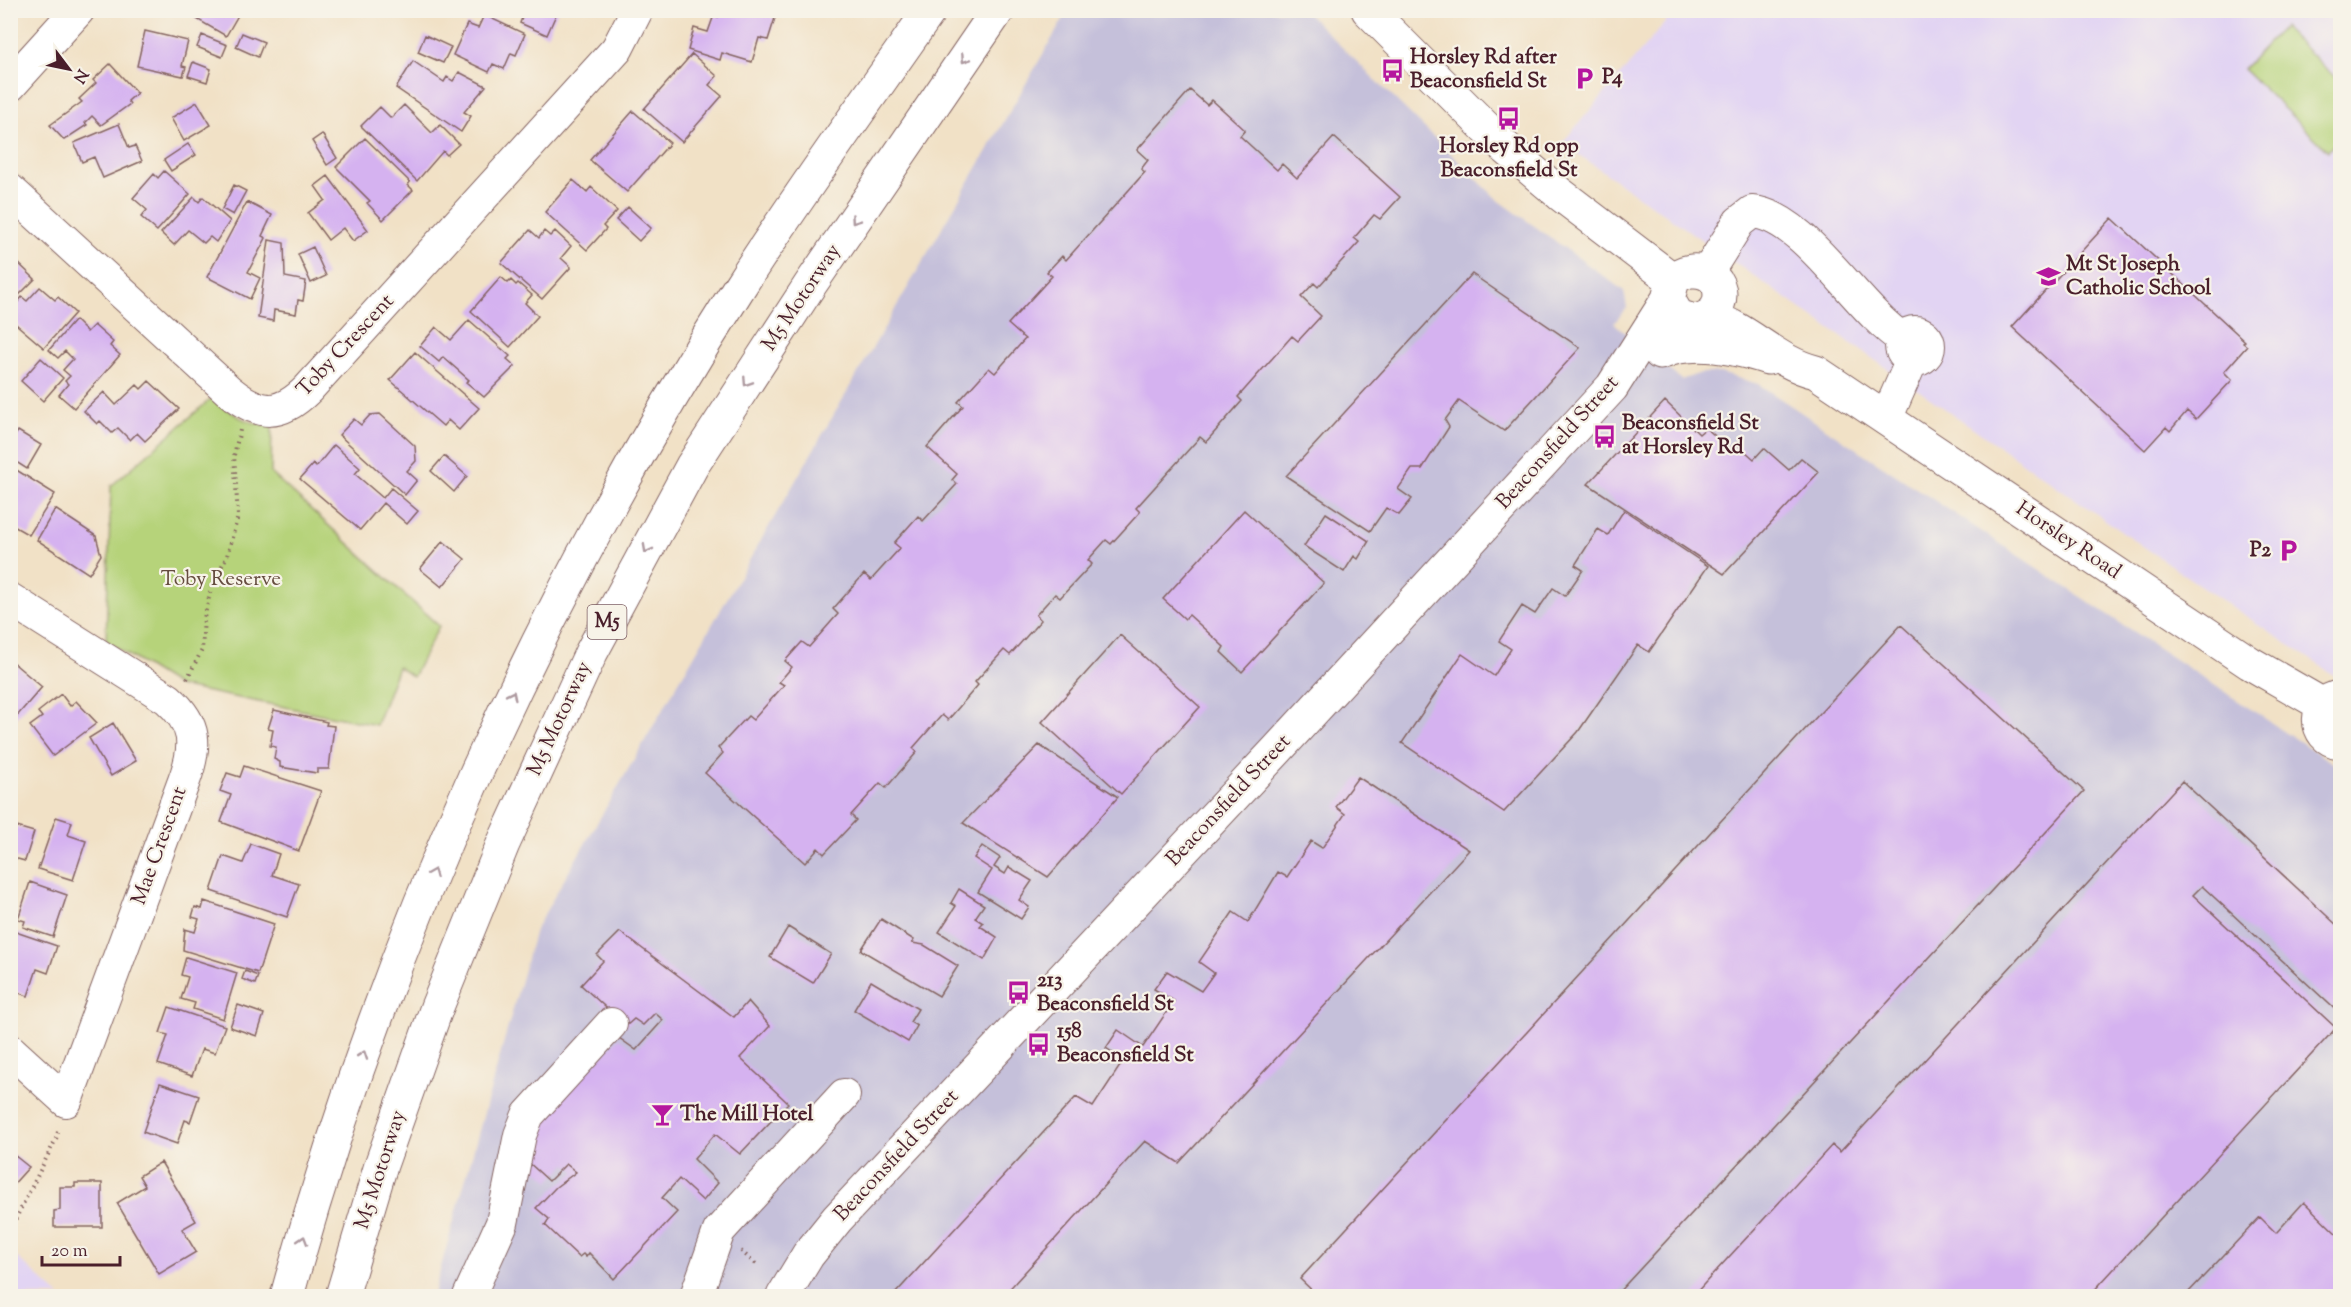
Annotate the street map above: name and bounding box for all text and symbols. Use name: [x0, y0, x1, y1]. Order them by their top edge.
north arrow: [39, 39, 99, 99]
place label: Horsley Rd after Beaconsfield St: [1410, 43, 1557, 97]
one-way arrow: [961, 52, 972, 63]
bus stop icon: Horsley Rd after Beaconsfield St: [1379, 57, 1405, 83]
place label: P4: [1602, 63, 1623, 93]
text: N: [66, 64, 93, 87]
parking icon: P4: [1571, 65, 1597, 91]
bus stop icon: Horsley Rd opp Beaconsfield St: [1496, 106, 1522, 132]
place label: Horsley Rd opp Beaconsfield St: [1439, 132, 1579, 186]
one-way arrow: [851, 213, 862, 224]
street label: M5 Motorway: [755, 238, 849, 358]
place label: Mt St Joseph Catholic School: [2066, 250, 2211, 304]
school or university icon: Mt St Joseph Catholic School: [2035, 264, 2061, 290]
street label: Toby Crescent: [290, 288, 402, 404]
street label: Beaconsfield Street: [1490, 369, 1626, 517]
one-way arrow: [742, 376, 754, 386]
place label: Beaconsfield St at Horsley Rd: [1622, 409, 1760, 463]
bus stop icon: Beaconsfield St at Horsley Rd: [1591, 423, 1617, 449]
street label: Horsley Road: [2009, 495, 2127, 587]
place label: P2: [2250, 536, 2271, 566]
parking icon: P2: [2276, 538, 2302, 564]
one-way arrow: [643, 543, 654, 553]
park label: Toby Reserve: [161, 565, 281, 595]
road number: M5: [588, 605, 626, 639]
street label: M5 Motorway: [520, 656, 600, 781]
one-way arrow: [505, 690, 517, 701]
street label: Beaconsfield Street: [1160, 728, 1298, 874]
street label: Mae Crescent: [125, 783, 195, 909]
one-way arrow: [426, 868, 438, 879]
place label: 213 Beaconsfield St: [1037, 966, 1175, 1020]
bus stop icon: 213 Beaconsfield St: [1006, 980, 1032, 1006]
place label: 158 Beaconsfield St: [1057, 1017, 1195, 1071]
bus stop icon: 158 Beaconsfield St: [1026, 1031, 1052, 1057]
one-way arrow: [356, 1050, 368, 1061]
street label: Beaconsfield Street: [828, 1083, 966, 1229]
place label: The Mill Hotel: [680, 1100, 813, 1130]
bar icon: The Mill Hotel: [649, 1102, 675, 1128]
street label: M5 Motorway: [348, 1106, 415, 1233]
scale bar: [42, 1229, 120, 1267]
one-way arrow: [296, 1236, 308, 1246]
text: 20 m: [51, 1239, 88, 1265]

